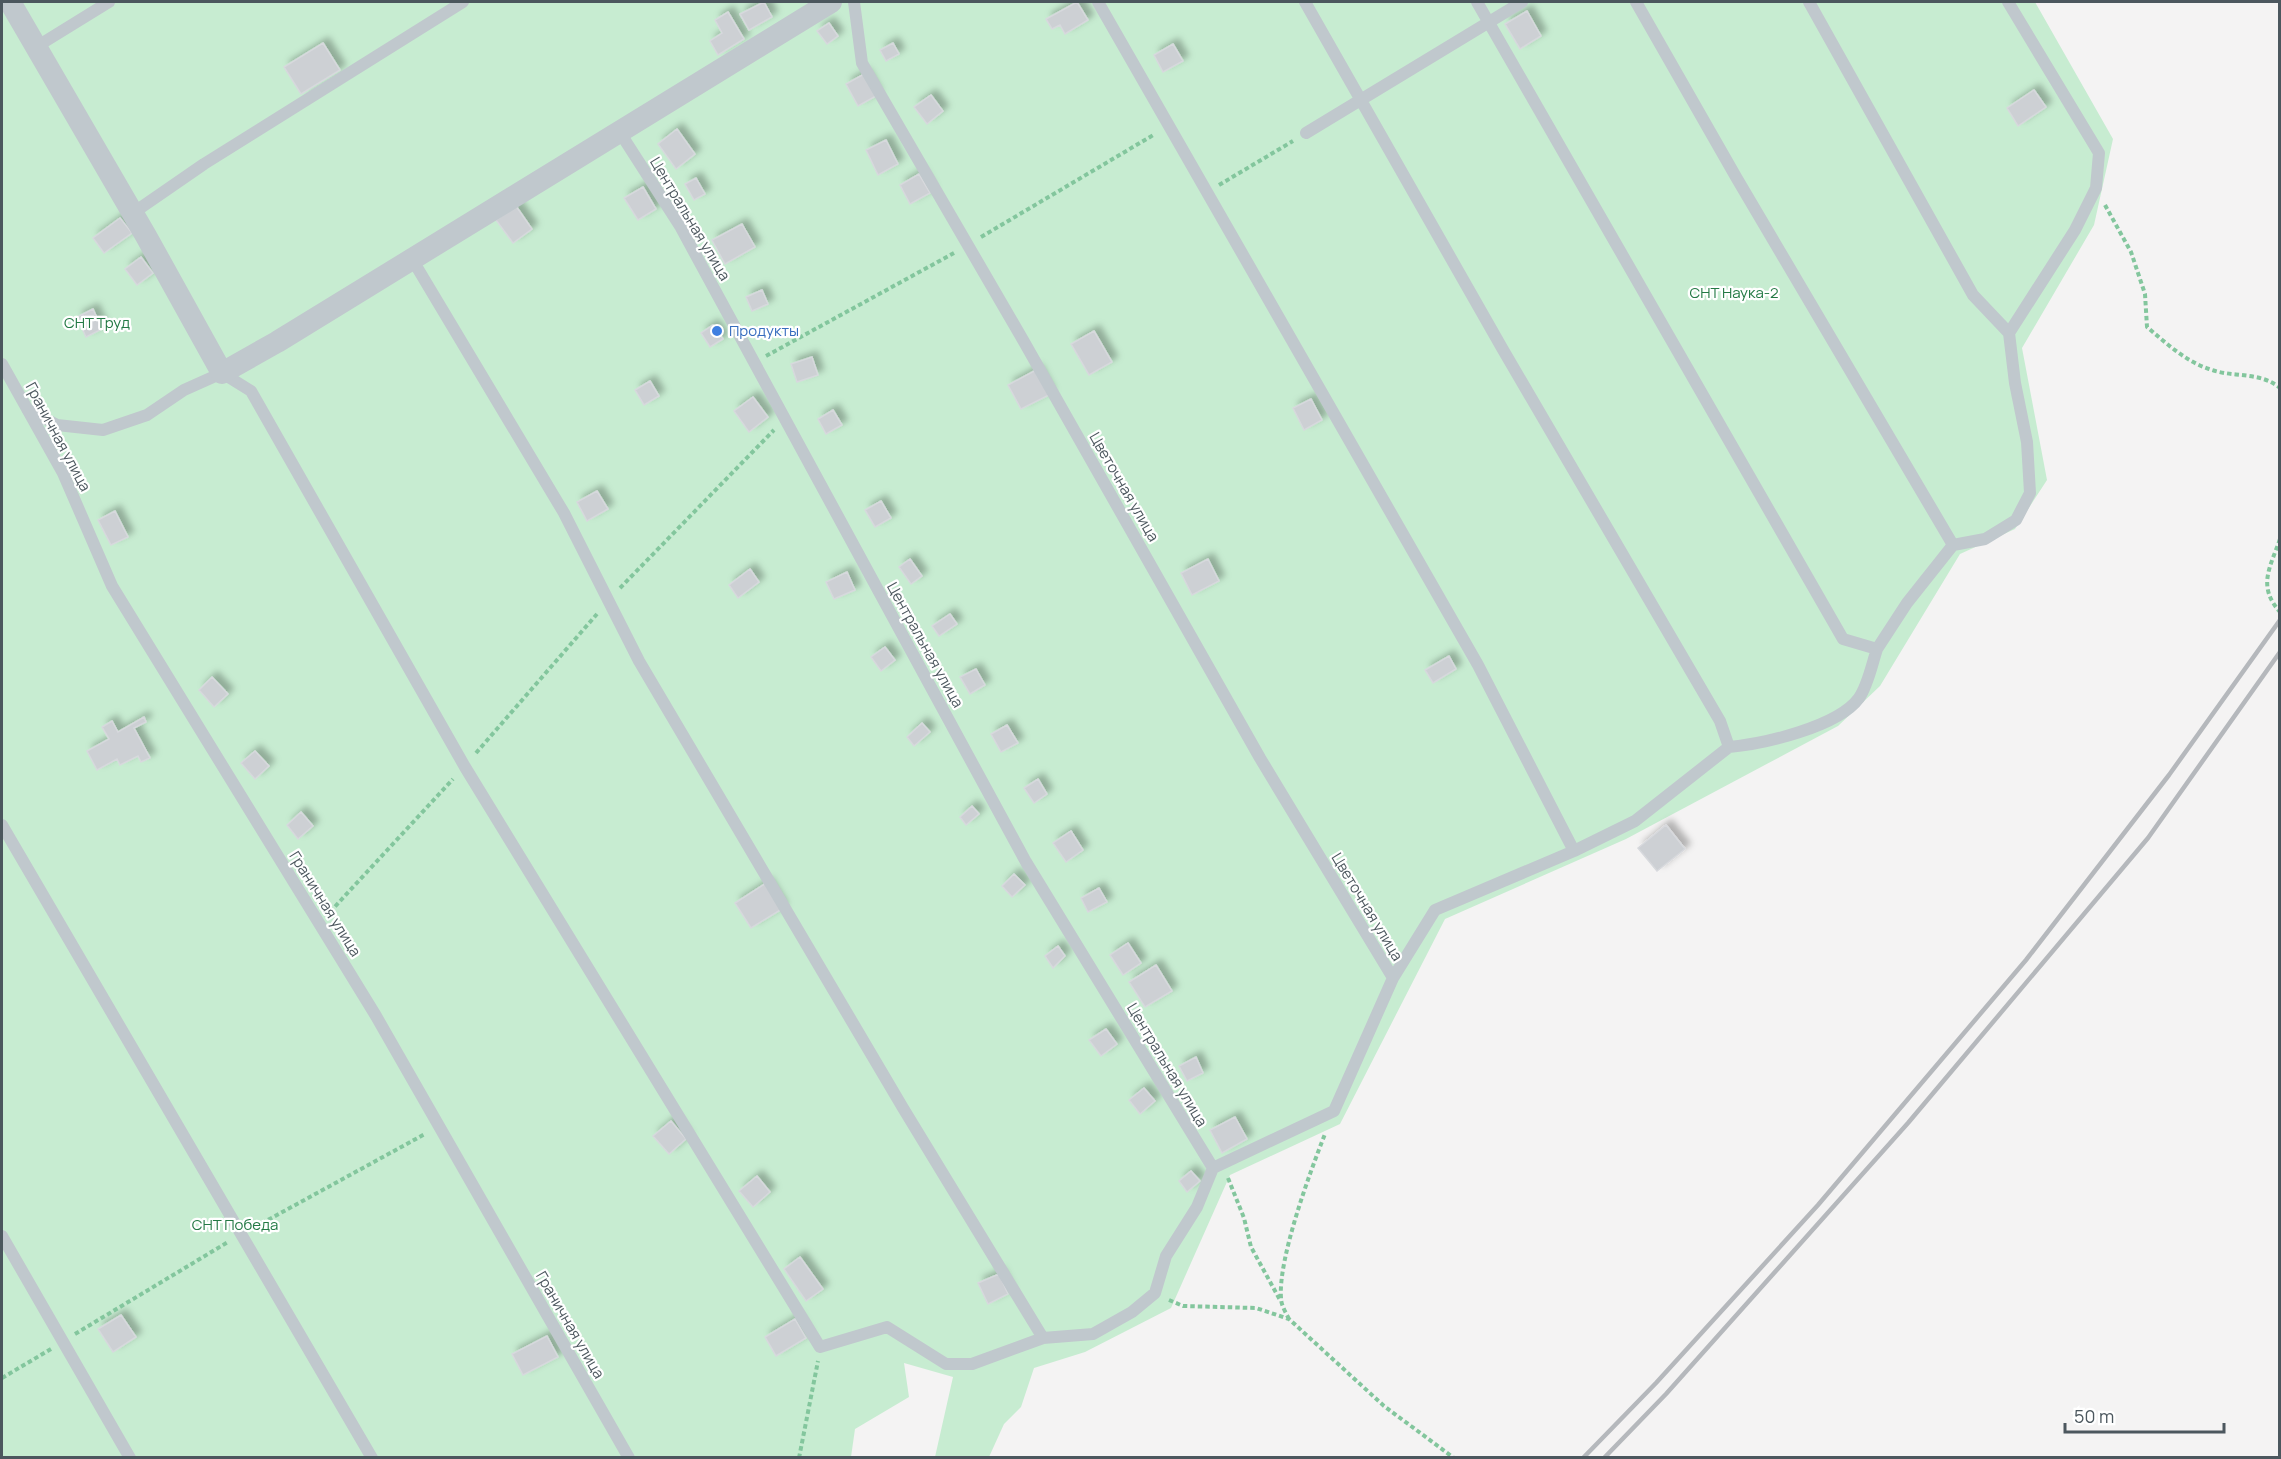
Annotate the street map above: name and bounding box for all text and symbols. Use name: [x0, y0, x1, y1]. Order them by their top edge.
street label: Центральная улица: [645, 153, 736, 284]
park label: СНТ Наука-2: [1689, 282, 1779, 303]
park label: СНТ Труд: [64, 312, 130, 333]
place label: Продукты: [729, 320, 799, 341]
marker: Продукты: [710, 324, 724, 338]
street label: Граничная улица: [21, 378, 96, 495]
street label: Цветочная улица: [1085, 428, 1164, 545]
street label: Центральная улица: [882, 578, 969, 711]
street label: Граничная улица: [285, 847, 366, 961]
street label: Цветочная улица: [1327, 849, 1408, 965]
street label: Центральная улица: [1122, 999, 1213, 1130]
park label: СНТ Победа: [192, 1214, 278, 1235]
street label: Граничная улица: [531, 1267, 610, 1382]
scale bar: [2065, 1396, 2224, 1434]
text: 50 m: [2074, 1404, 2114, 1428]

